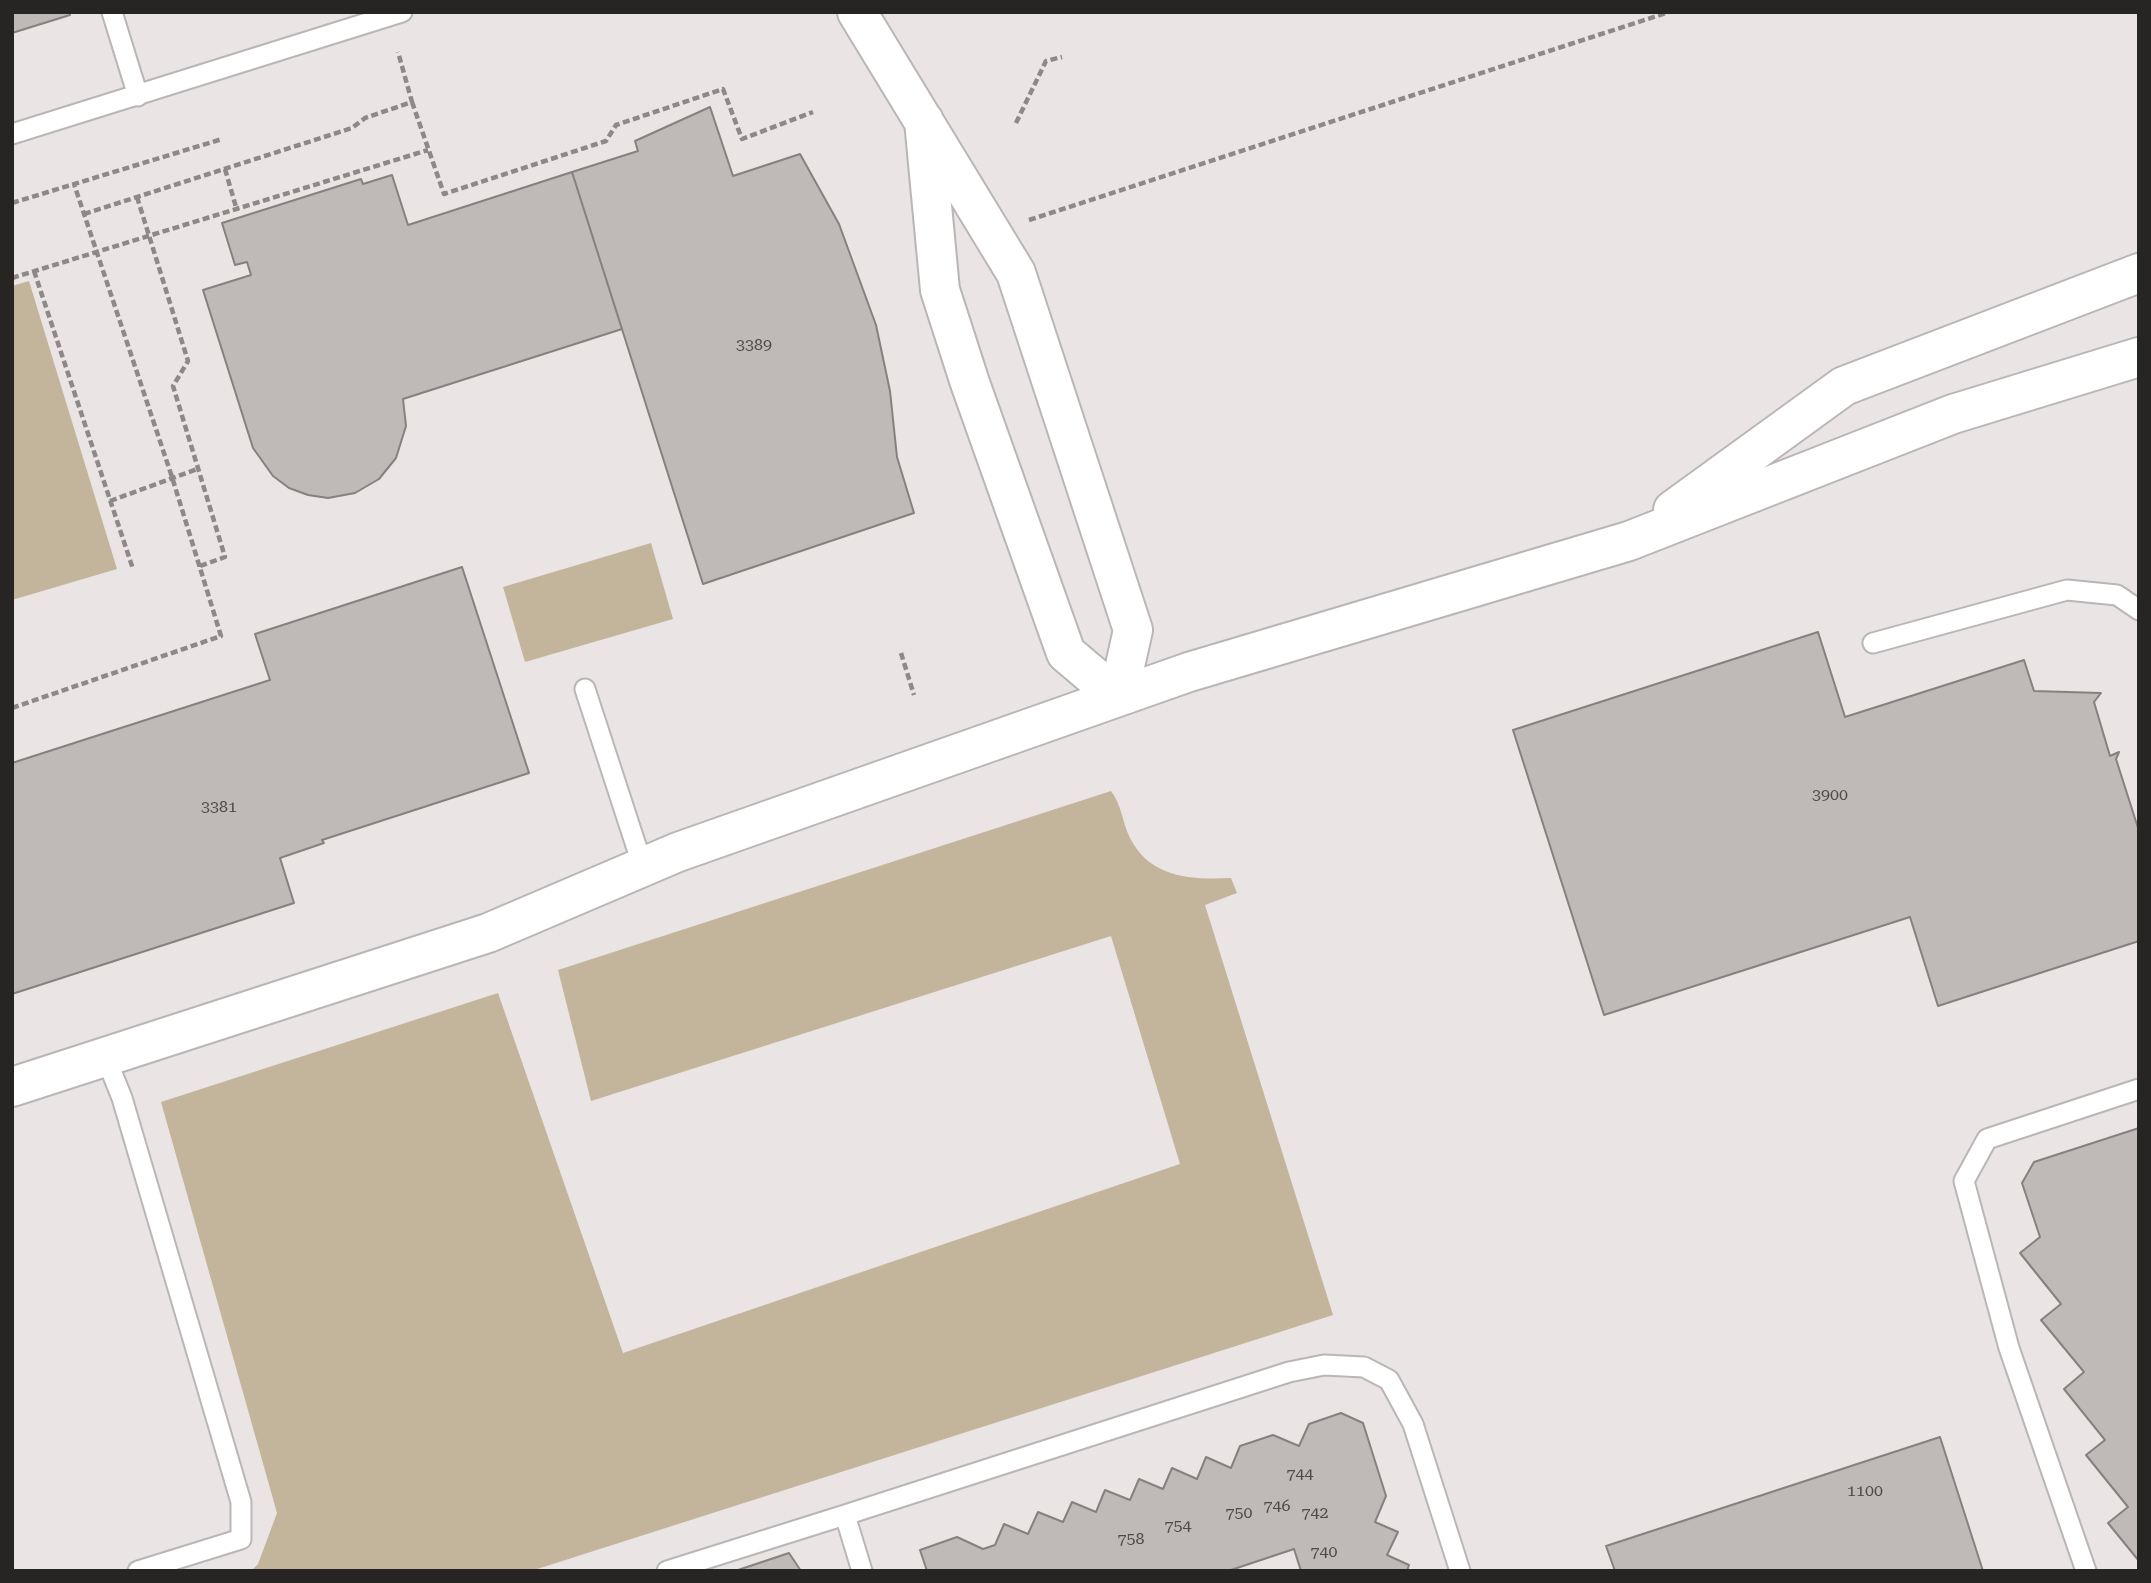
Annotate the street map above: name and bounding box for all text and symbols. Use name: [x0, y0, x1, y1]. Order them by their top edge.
house number: 3389: [736, 335, 772, 355]
house number: 3900: [1812, 785, 1848, 805]
house number: 3381: [201, 797, 237, 817]
house number: 744: [1287, 1464, 1313, 1484]
house number: 1100: [1847, 1481, 1883, 1501]
house number: 746: [1264, 1496, 1290, 1516]
house number: 750: [1226, 1503, 1252, 1523]
house number: 742: [1302, 1503, 1328, 1523]
house number: 754: [1165, 1516, 1191, 1536]
house number: 758: [1118, 1529, 1144, 1549]
house number: 740: [1311, 1542, 1337, 1562]

